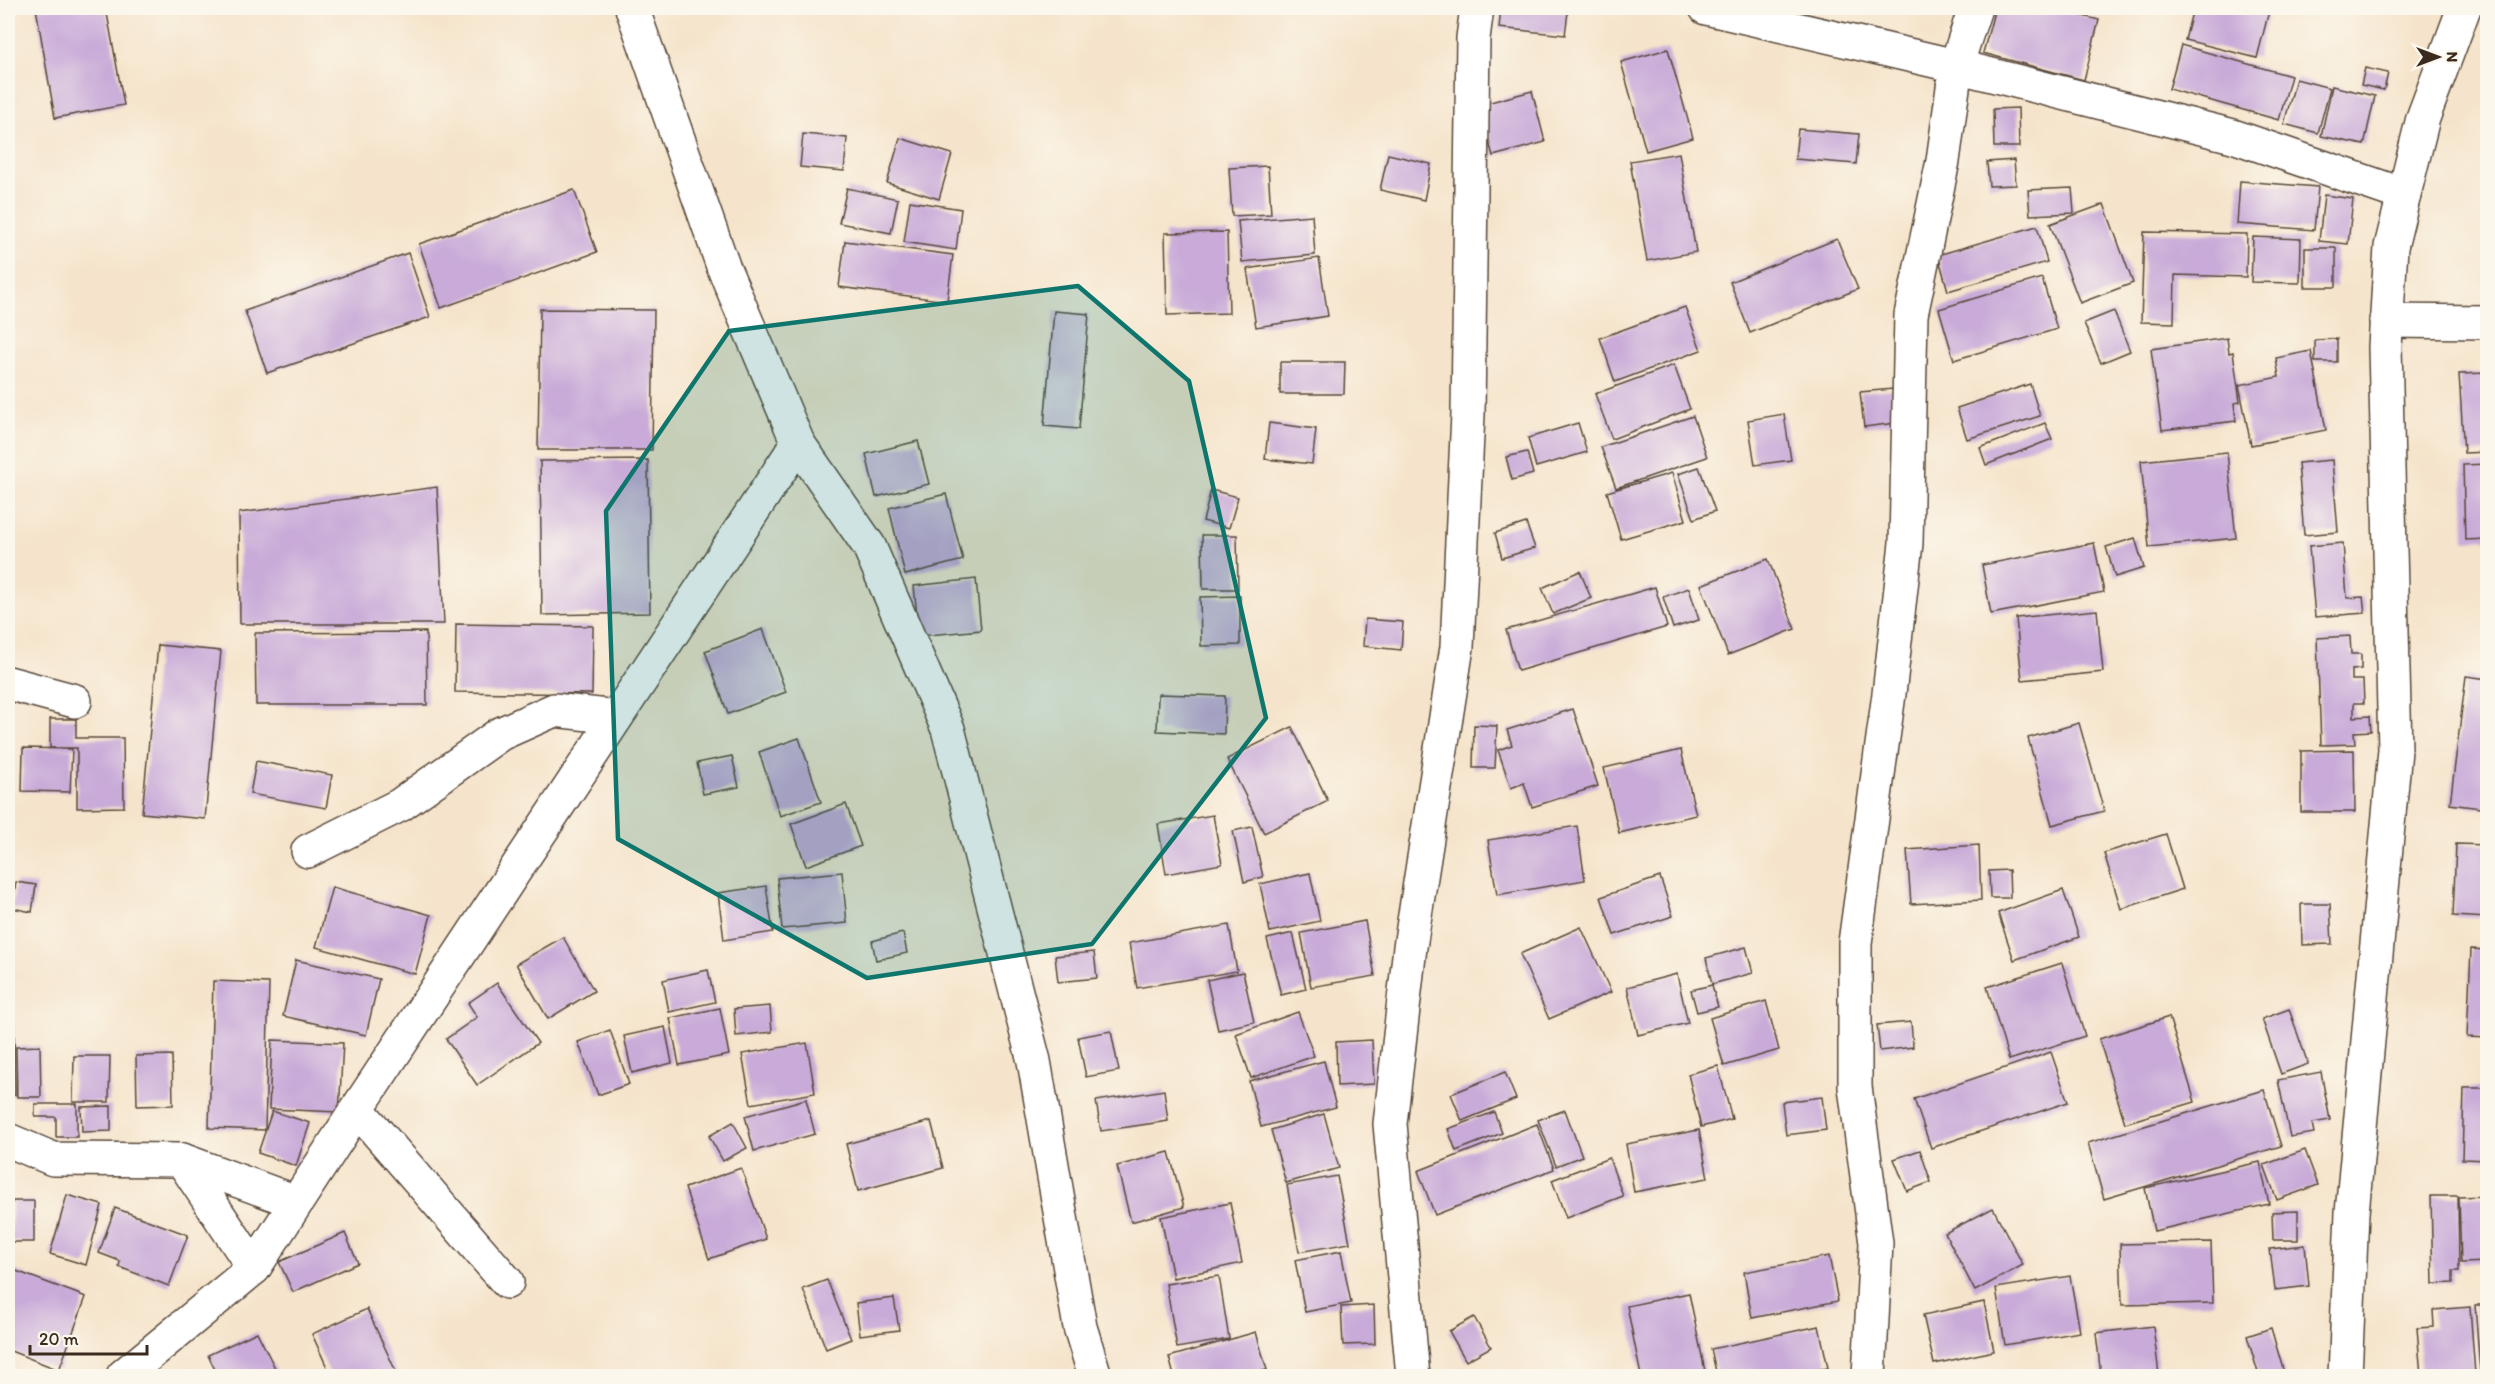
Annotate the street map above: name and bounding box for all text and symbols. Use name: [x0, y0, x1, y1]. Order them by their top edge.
north arrow: [2408, 27, 2468, 87]
text: N: [2443, 52, 2462, 62]
scale bar: [30, 1318, 147, 1356]
text: 20 m: [39, 1328, 79, 1350]

